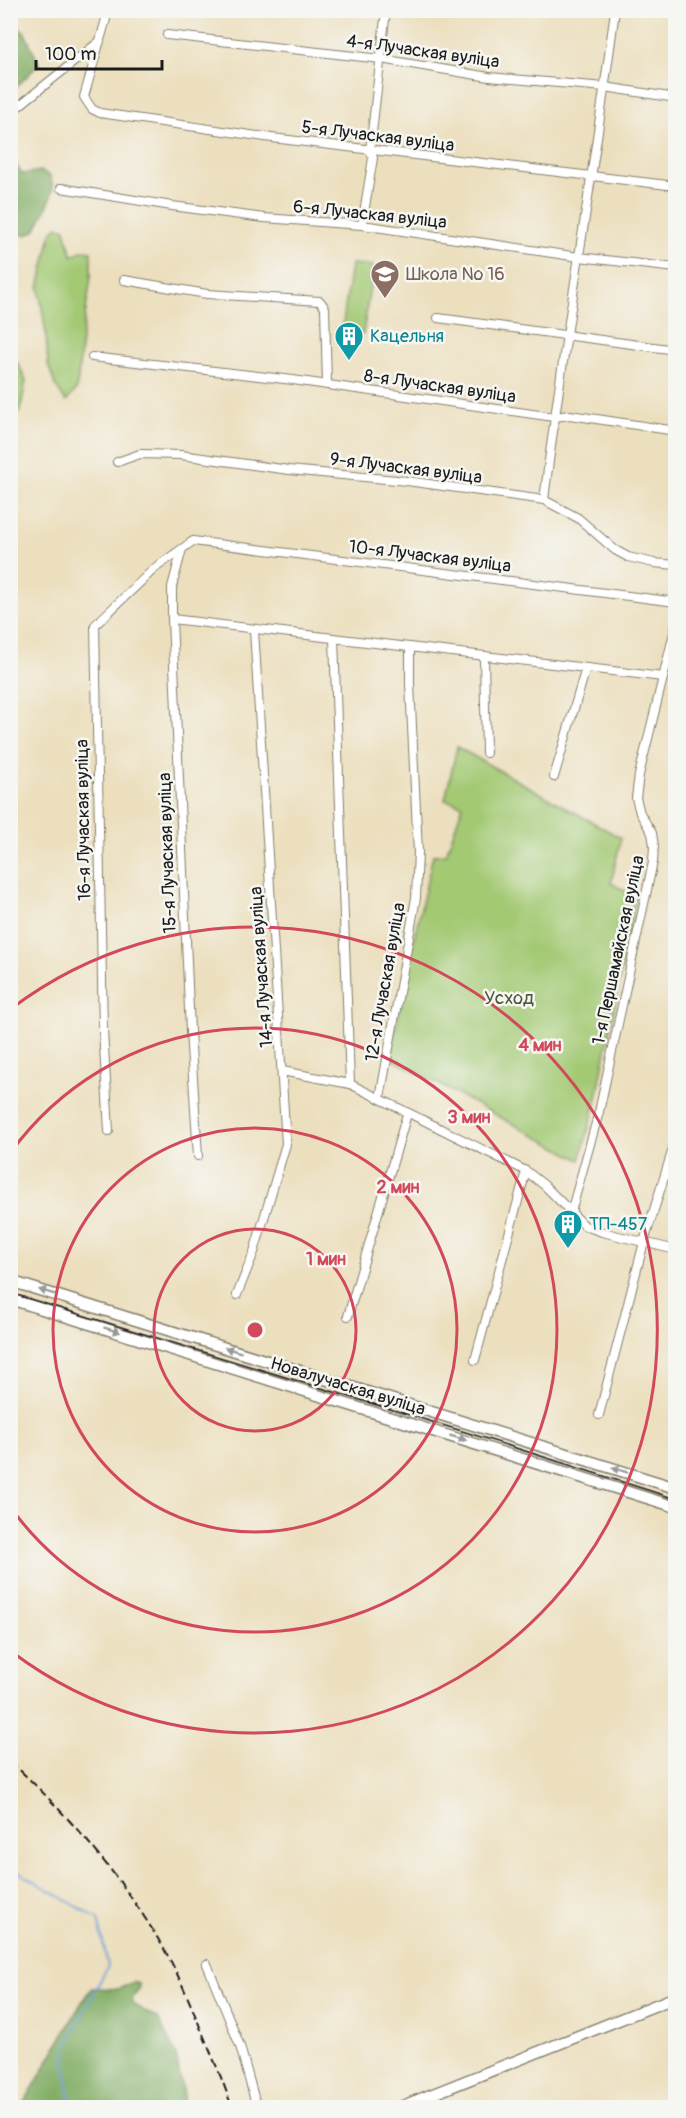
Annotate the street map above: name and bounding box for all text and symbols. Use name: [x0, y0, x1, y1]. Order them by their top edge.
street label: 4-я Лучаская вуліца: [345, 29, 501, 74]
scale bar: [36, 33, 162, 71]
text: 100 m: [45, 43, 97, 66]
street label: 5-я Лучаская вуліца: [300, 116, 456, 157]
street label: 6-я Лучаская вуліца: [292, 195, 448, 234]
school or university icon: Школа № 16: [369, 258, 401, 300]
place label: Школа № 16: [406, 263, 505, 286]
building icon: Кацельня: [333, 320, 365, 362]
place label: Кацельня: [370, 325, 444, 348]
street label: 8-я Лучаская вуліца: [363, 364, 517, 409]
street label: 9-я Лучаская вуліца: [328, 448, 483, 489]
street label: 10-я Лучаская вуліца: [347, 535, 512, 578]
street label: 16-я Лучаская вуліца: [71, 739, 96, 901]
street label: 15-я Лучаская вуліца: [153, 772, 182, 934]
street label: 1-я Першамайская вуліца: [587, 853, 650, 1047]
street label: 14-я Лучаская вуліца: [244, 886, 279, 1048]
street label: 12-я Лучаская вуліца: [360, 901, 411, 1063]
park label: Усход: [484, 987, 534, 1010]
text: 4 мин: [518, 1034, 562, 1057]
text: 3 мин: [448, 1106, 490, 1129]
text: 2 мин: [377, 1176, 419, 1199]
building icon: ТП-457: [552, 1208, 584, 1250]
place label: ТП-457: [589, 1213, 648, 1236]
text: 1 мин: [306, 1248, 346, 1271]
one-way arrow: [38, 1287, 56, 1296]
centre of rings: [245, 1320, 265, 1340]
one-way arrow: [103, 1326, 121, 1336]
one-way arrow: [224, 1344, 242, 1354]
street label: Новалучаская вуліца: [268, 1352, 428, 1421]
one-way arrow: [449, 1434, 467, 1443]
one-way arrow: [611, 1465, 629, 1474]

